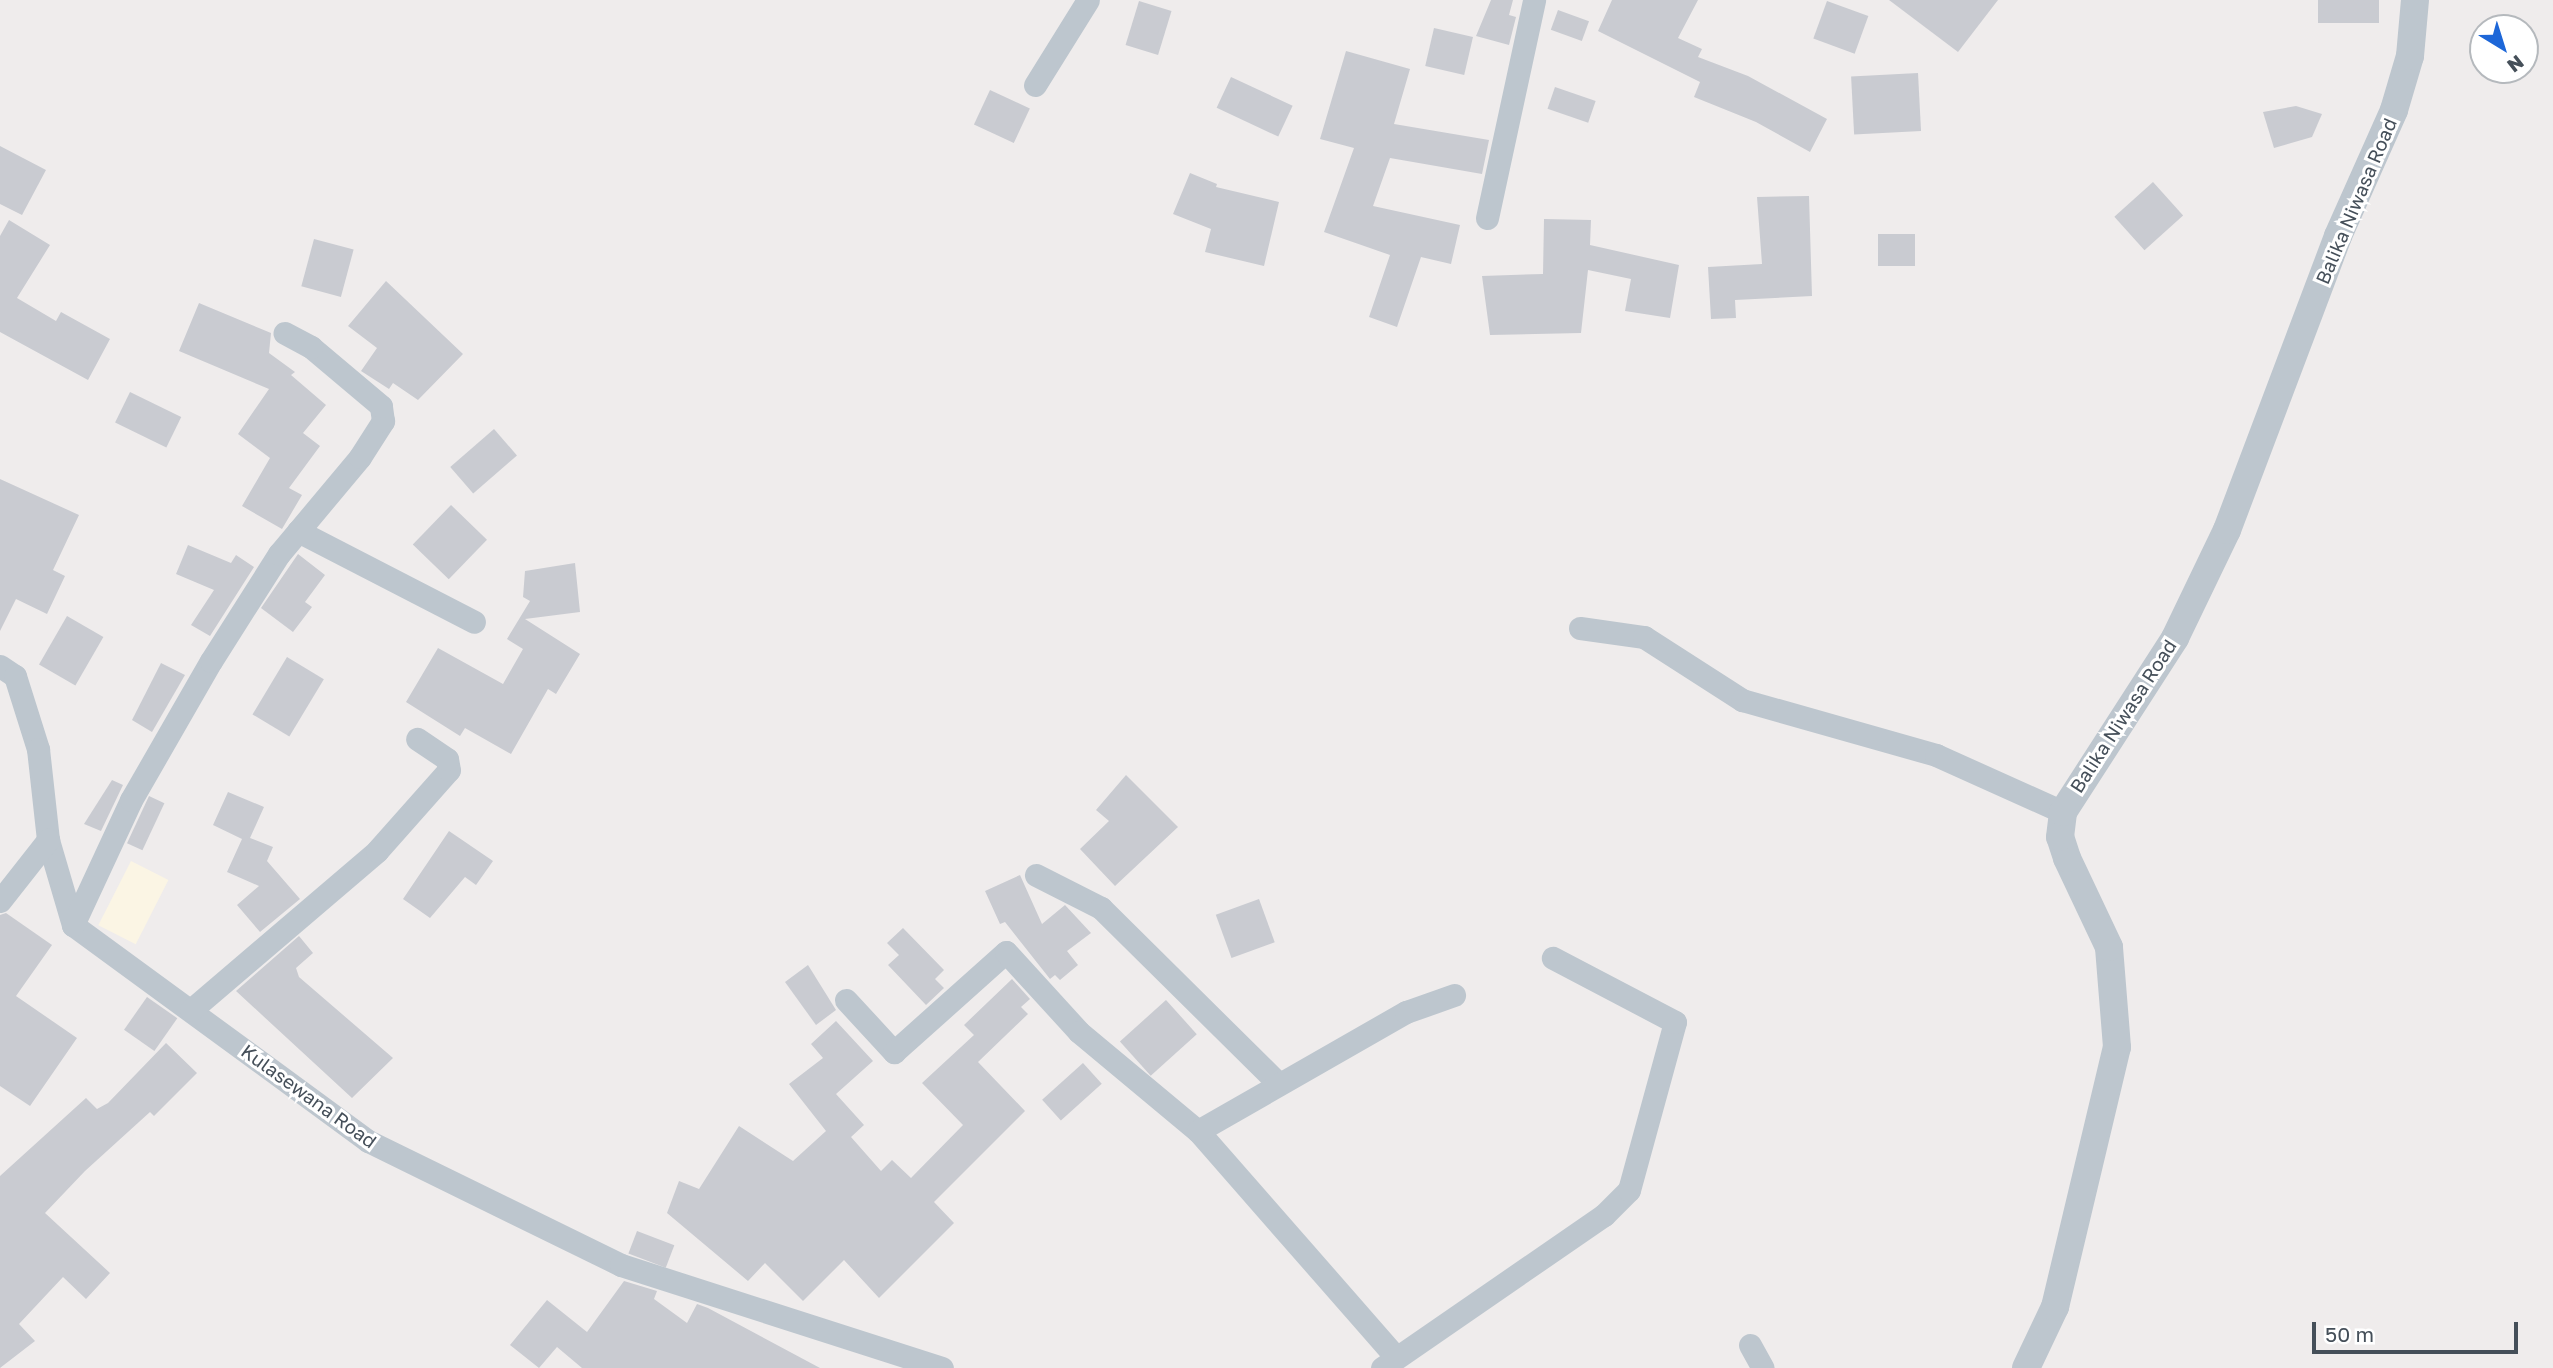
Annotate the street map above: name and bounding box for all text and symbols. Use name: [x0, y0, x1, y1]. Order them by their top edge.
north arrow: [2469, 14, 2539, 84]
text: N: [2503, 51, 2529, 78]
street label: Balika Niwasa Road: [2311, 115, 2401, 287]
street label: Balika Niwasa Road: [2065, 635, 2181, 797]
street label: Kulasewana Road: [237, 1039, 381, 1153]
scale bar: [2315, 1308, 2522, 1352]
text: 50 m: [2325, 1321, 2374, 1347]

